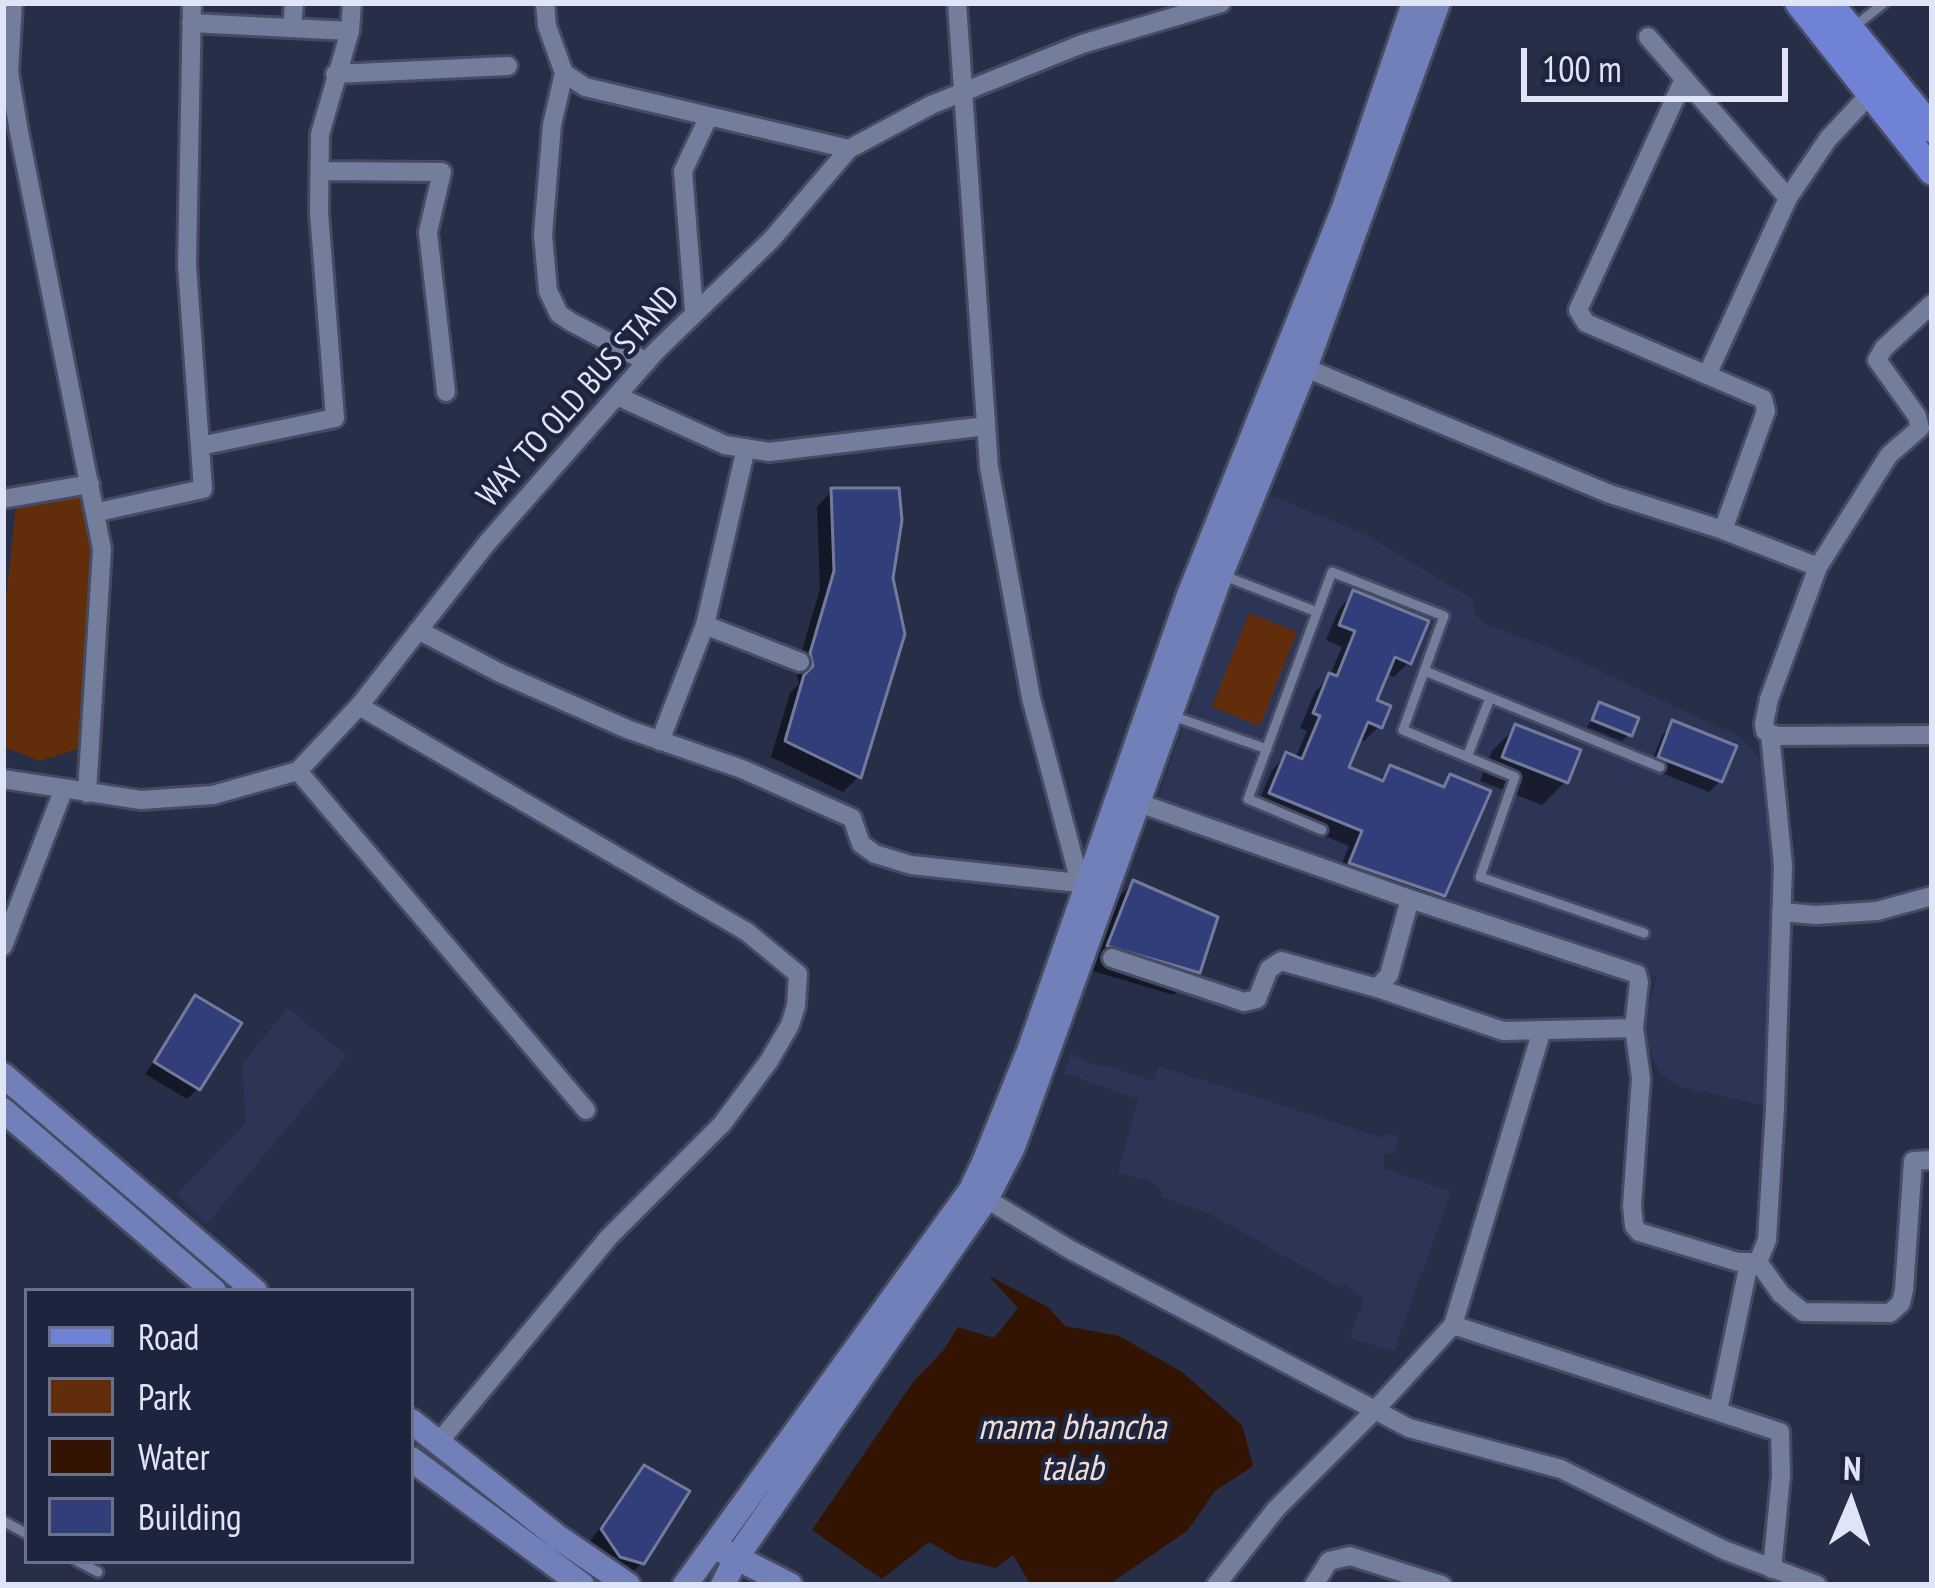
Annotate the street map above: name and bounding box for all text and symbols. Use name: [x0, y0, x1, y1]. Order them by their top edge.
scale bar: [1527, 24, 1794, 98]
text: 100 m: [1542, 45, 1622, 92]
street label: WAY TO OLD BUS STAND: [469, 278, 689, 516]
legend: [24, 1288, 414, 1564]
text: Road: [138, 1313, 199, 1360]
text: Park: [138, 1373, 192, 1420]
water label: mama bhancha talab: [978, 1407, 1166, 1492]
text: Water: [138, 1433, 210, 1480]
north arrow: [1791, 1444, 1911, 1564]
text: N: [1843, 1446, 1862, 1489]
text: Building: [138, 1493, 242, 1540]

